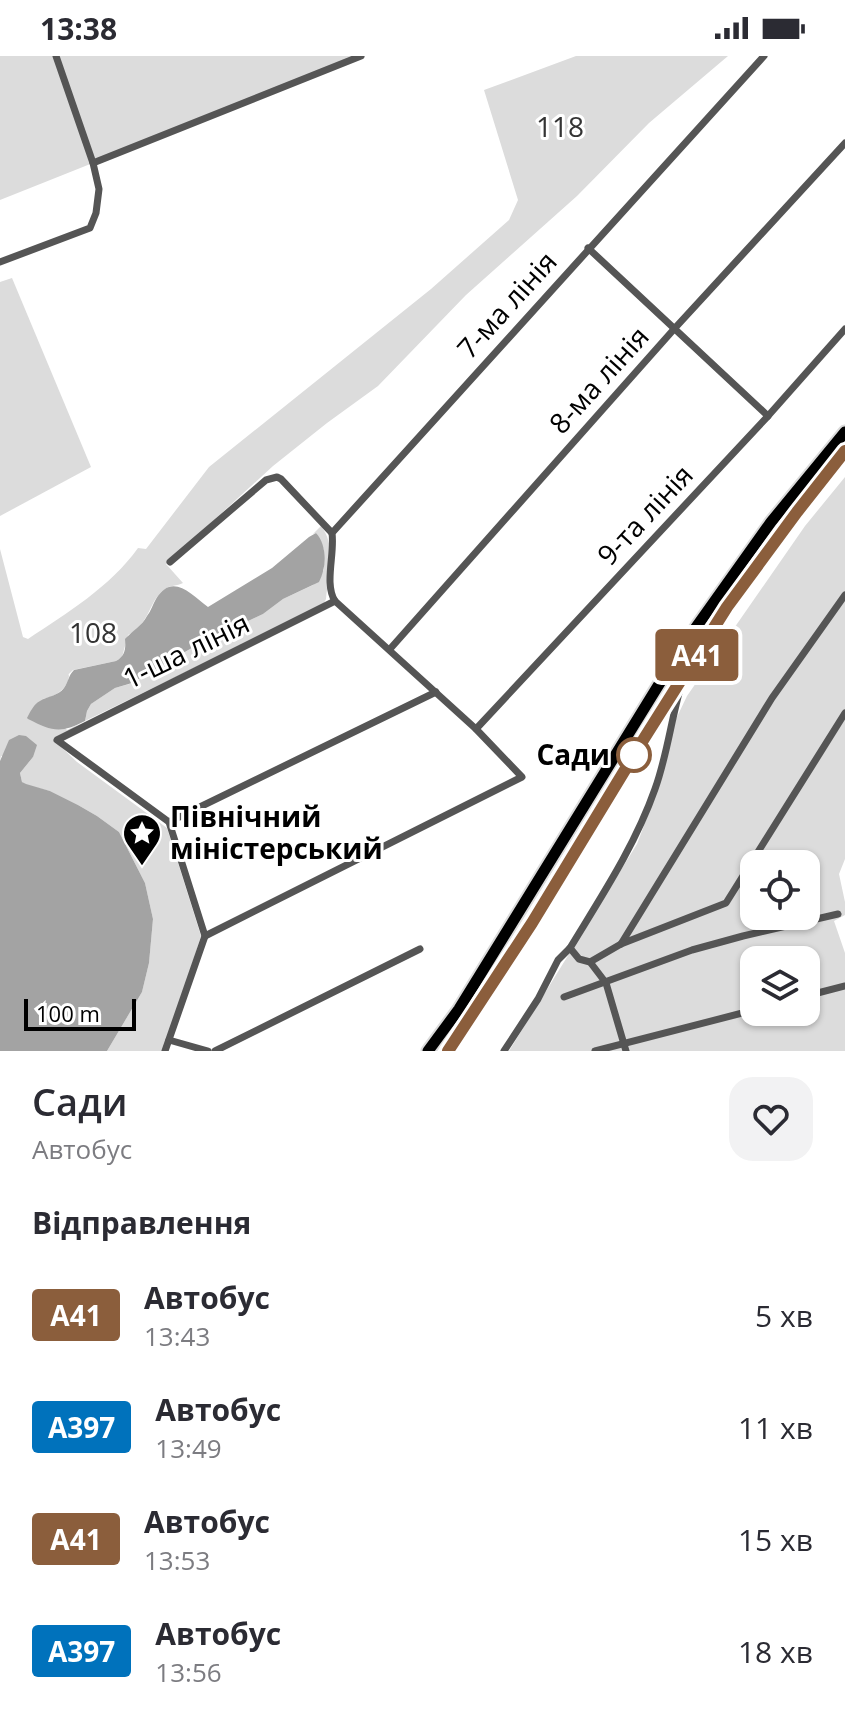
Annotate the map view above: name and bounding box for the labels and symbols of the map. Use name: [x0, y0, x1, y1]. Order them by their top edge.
park label: 118: [536, 107, 584, 145]
street label: 7-ма лінія: [448, 243, 564, 366]
street label: 8-ма лінія: [540, 318, 656, 441]
street label: 9-та лінія: [588, 456, 701, 573]
street label: 1-ша лінія: [116, 603, 255, 697]
park label: 108: [69, 613, 117, 651]
line badge: A41: [651, 629, 743, 681]
place label: Сади: [536, 735, 610, 773]
marker: Сади: [617, 738, 651, 772]
place label: Північний міністерський: [170, 797, 383, 867]
place icon: Північний міністерський: [121, 812, 163, 867]
scale bar: [24, 995, 136, 1031]

